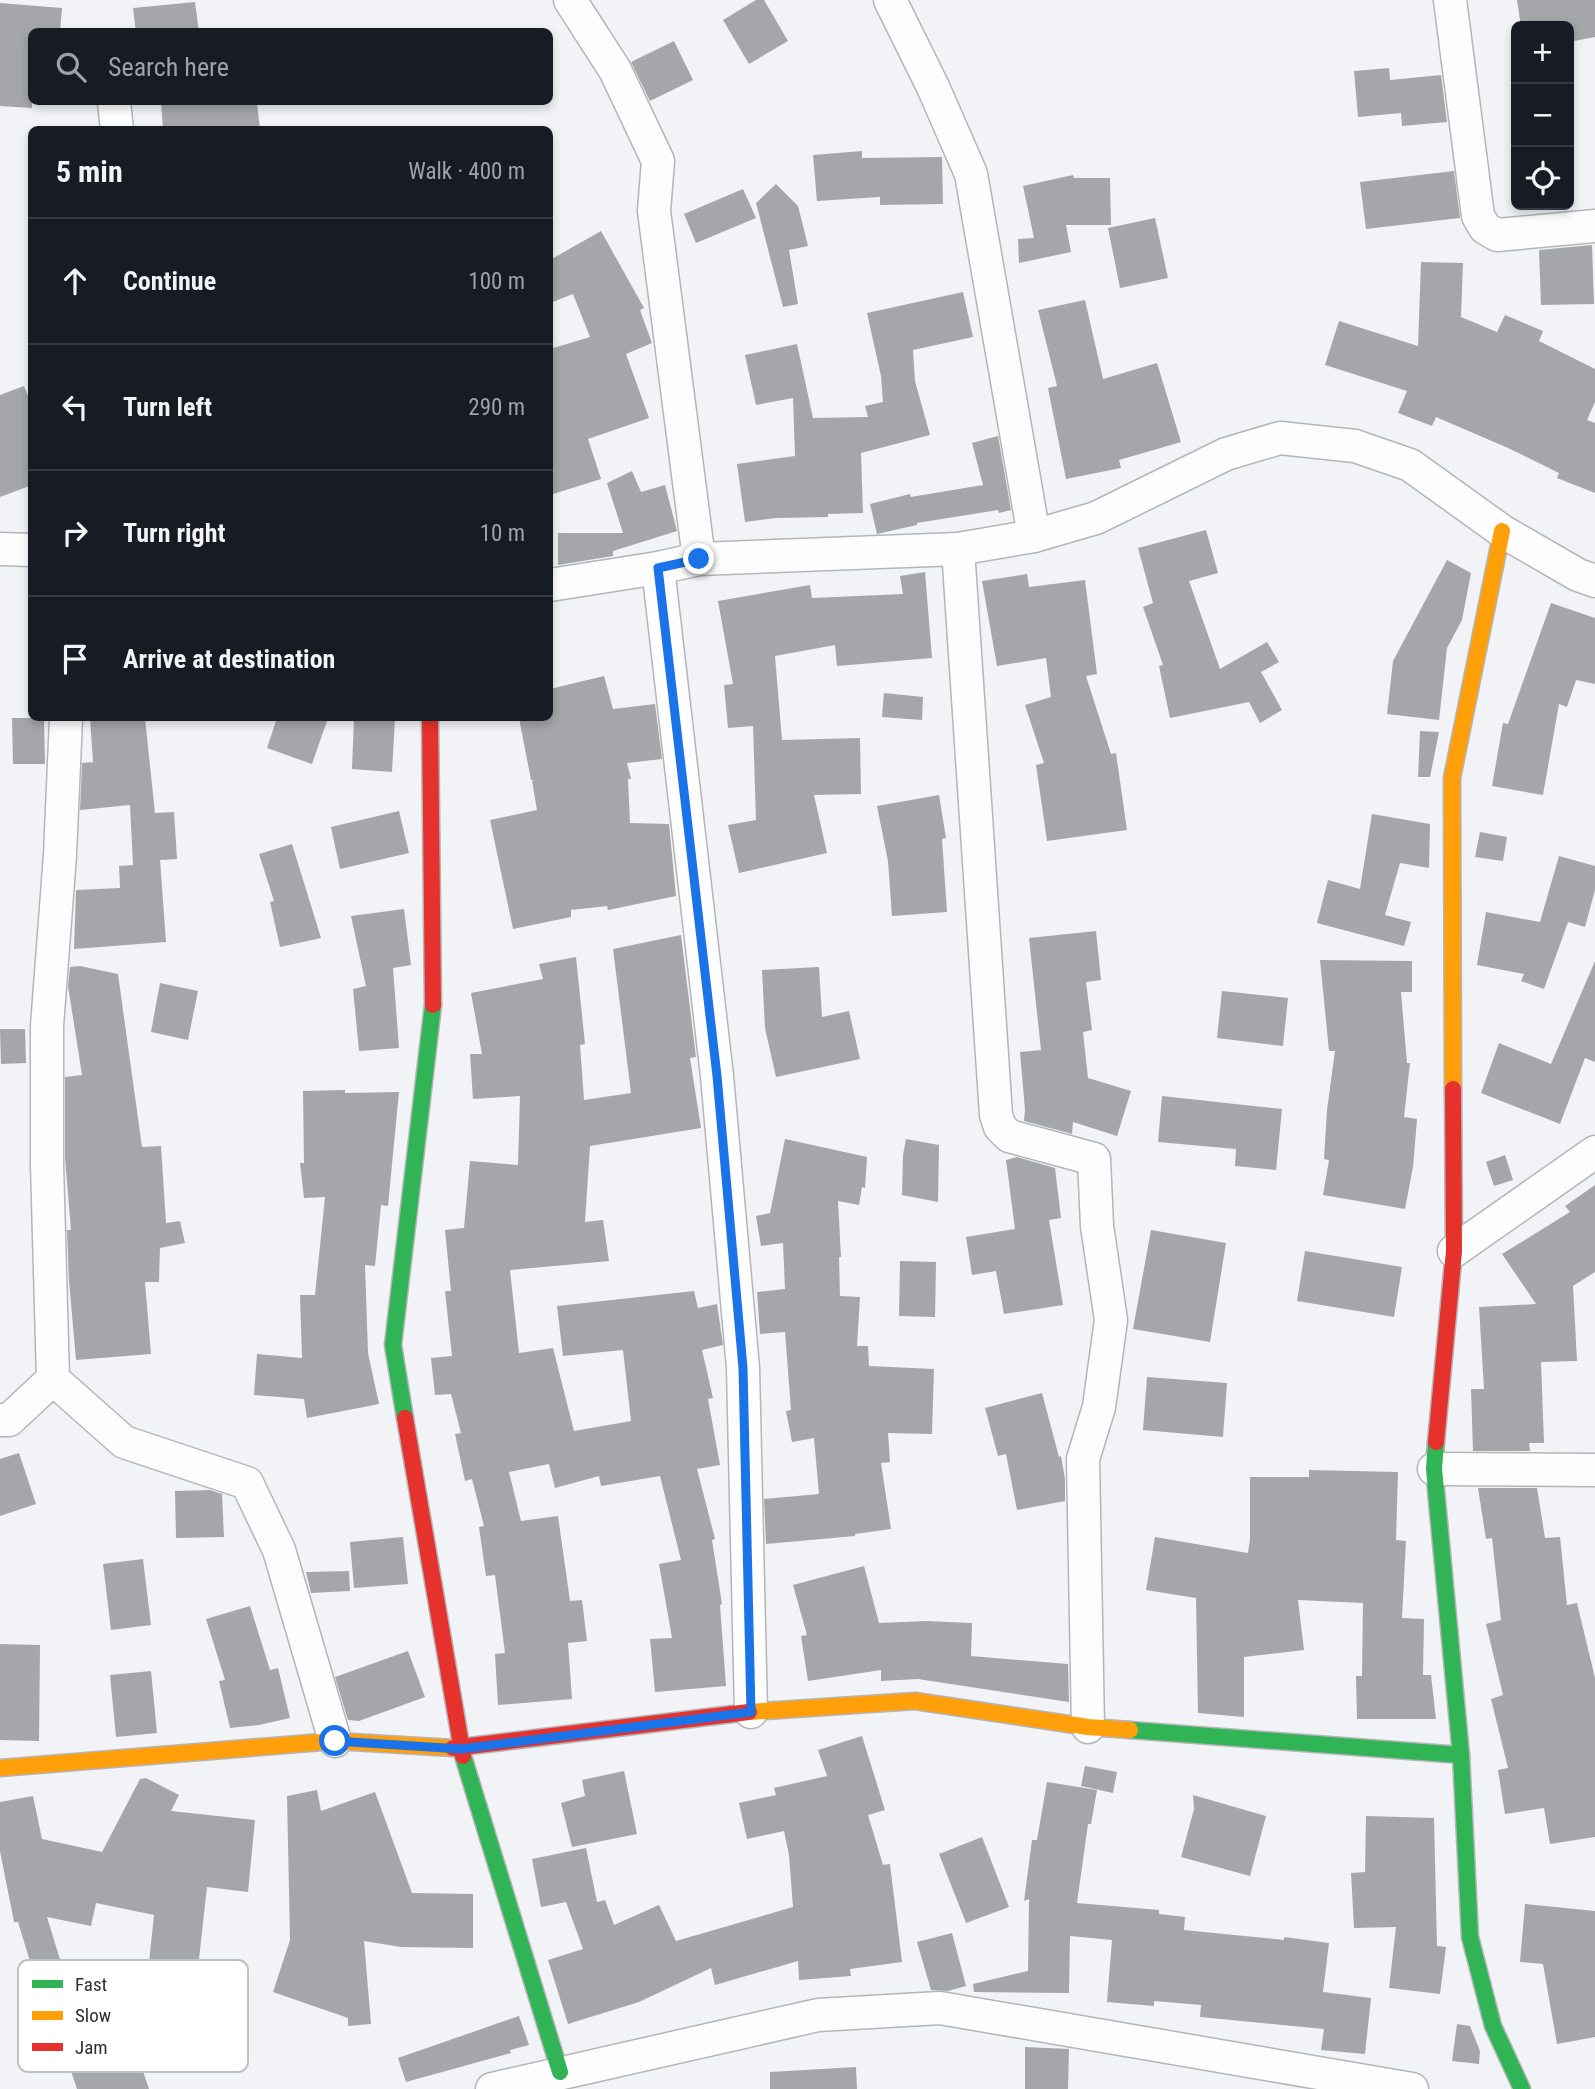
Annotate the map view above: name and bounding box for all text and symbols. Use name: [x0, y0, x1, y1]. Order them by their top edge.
map controls: [1511, 21, 1574, 210]
button: +: [1511, 21, 1574, 84]
search box: [28, 28, 553, 105]
icon: search: [52, 48, 90, 86]
text: Search here: [108, 52, 229, 82]
button: −: [1511, 84, 1574, 147]
button: locate: [1511, 147, 1574, 210]
text: 5 min: [56, 154, 123, 189]
text: Walk · 400 m: [408, 158, 525, 185]
icon: ahead: [56, 262, 94, 300]
text: Continue: [123, 266, 216, 296]
text: 100 m: [468, 268, 525, 295]
icon: left: [56, 388, 94, 426]
text: Turn left: [123, 392, 212, 422]
text: 290 m: [468, 394, 525, 421]
icon: right: [56, 514, 94, 552]
text: Turn right: [123, 518, 225, 548]
text: 10 m: [480, 520, 525, 547]
route end: [683, 543, 714, 574]
icon: arrive: [56, 640, 94, 678]
text: Arrive at destination: [123, 644, 335, 674]
route start: [319, 1725, 350, 1756]
legend: [18, 1960, 248, 2072]
text: Fast: [75, 1973, 107, 1996]
text: Slow: [75, 2004, 111, 2027]
text: Jam: [75, 2036, 108, 2059]

